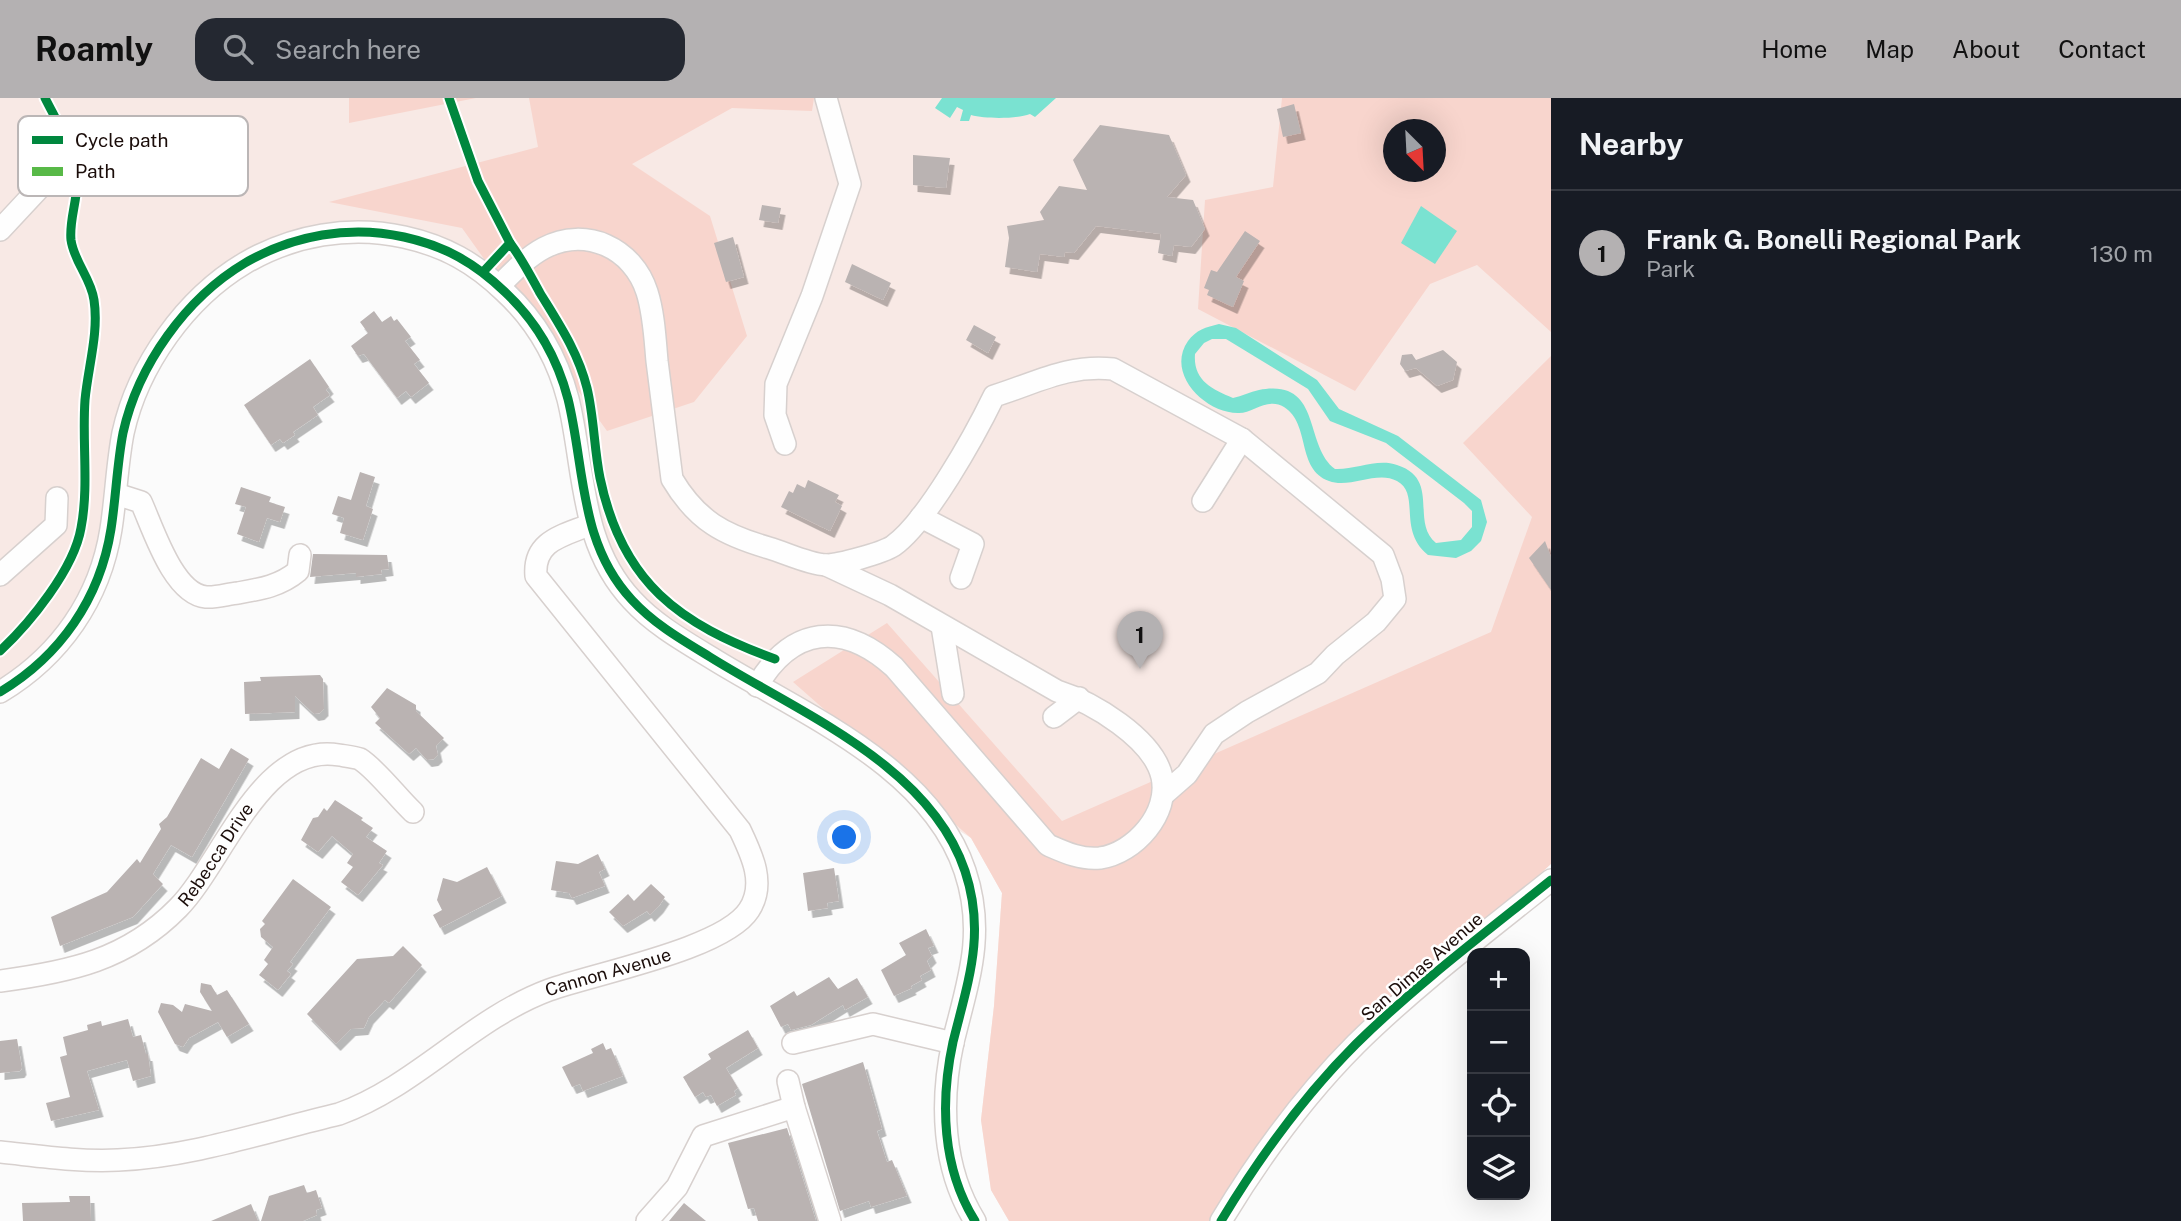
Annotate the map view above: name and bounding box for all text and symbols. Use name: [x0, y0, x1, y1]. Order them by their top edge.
search box: [195, 18, 685, 81]
text: Roamly: [35, 30, 153, 68]
icon: search: [219, 30, 257, 68]
text: Search here: [275, 34, 421, 65]
text: Home: [1761, 35, 1827, 63]
text: Map: [1865, 35, 1914, 63]
text: About: [1952, 35, 2020, 63]
text: Contact: [2058, 35, 2146, 63]
legend: [18, 116, 248, 196]
north arrow: [1383, 119, 1446, 182]
text: Nearby: [1579, 126, 1683, 162]
text: Cycle path: [75, 129, 168, 151]
text: Path: [75, 160, 115, 182]
text: Frank G. Bonelli Regional Park: [1646, 224, 2021, 255]
text: 1: [1597, 240, 1607, 267]
text: 130 m: [2090, 240, 2153, 267]
text: Park: [1646, 255, 1695, 282]
pin: 1: [1117, 611, 1163, 669]
street label: Rebecca Drive: [173, 799, 258, 911]
your location: [827, 820, 861, 854]
street label: San Dimas Avenue: [1357, 908, 1487, 1025]
street label: Cannon Avenue: [542, 943, 674, 1001]
map controls: [1467, 948, 1530, 1200]
button: +: [1467, 948, 1530, 1011]
button: −: [1467, 1011, 1530, 1074]
button: locate: [1467, 1074, 1530, 1137]
button: layers: [1467, 1137, 1530, 1200]

